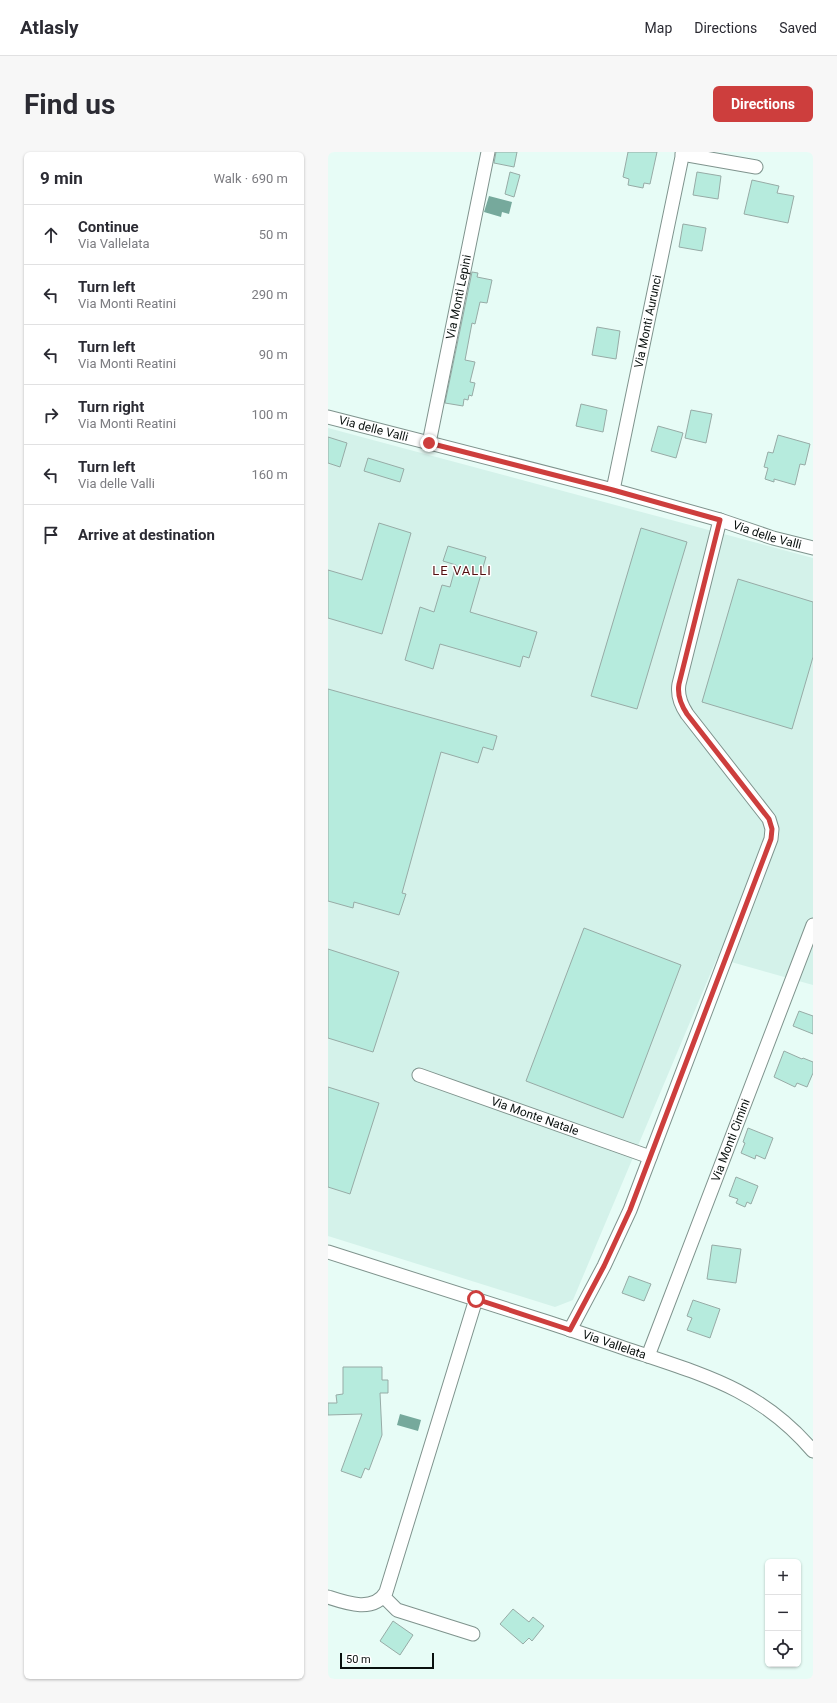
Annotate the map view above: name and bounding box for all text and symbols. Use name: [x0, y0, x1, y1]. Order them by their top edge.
text: Atlasly: [20, 16, 79, 39]
text: Map: [645, 20, 672, 36]
text: Directions: [694, 20, 757, 36]
text: Saved: [779, 20, 817, 36]
button: Directions: [713, 86, 813, 122]
text: Find us: [24, 88, 115, 121]
text: 9 min: [40, 168, 83, 188]
text: Walk · 690 m: [213, 171, 288, 186]
text: Continue: [78, 218, 139, 236]
icon: ahead: [40, 224, 62, 246]
text: 50 m: [259, 227, 288, 242]
text: Via Vallelata: [78, 236, 150, 251]
street label: Via Monti Lepini: [443, 253, 474, 340]
street label: Via Monti Aurunci: [631, 274, 664, 369]
text: Turn left: [78, 278, 135, 296]
icon: left: [40, 284, 62, 306]
text: 290 m: [251, 287, 288, 302]
text: Via Monti Reatini: [78, 296, 176, 311]
text: Turn left: [78, 338, 135, 356]
icon: left: [40, 344, 62, 366]
text: 90 m: [259, 347, 288, 362]
text: Via Monti Reatini: [78, 356, 176, 371]
text: Turn right: [78, 398, 144, 416]
icon: right: [40, 404, 62, 426]
text: 100 m: [251, 407, 288, 422]
street label: Via delle Valli: [337, 413, 410, 444]
text: Via Monti Reatini: [78, 416, 176, 431]
route end: [420, 434, 438, 452]
text: Turn left: [78, 458, 135, 476]
icon: left: [40, 464, 62, 486]
text: 160 m: [251, 467, 288, 482]
text: Via delle Valli: [78, 476, 155, 491]
street label: Via delle Valli: [731, 518, 803, 552]
icon: arrive: [40, 524, 62, 546]
text: Arrive at destination: [78, 526, 215, 544]
district label: LE VALLI: [432, 563, 492, 578]
street label: Via Monte Natale: [489, 1094, 581, 1138]
street label: Via Monti Cimini: [708, 1097, 753, 1184]
route start: [467, 1290, 485, 1308]
street label: Via Vallelata: [581, 1327, 648, 1362]
map controls: [765, 1559, 801, 1667]
button: +: [765, 1559, 801, 1595]
button: −: [765, 1595, 801, 1631]
button: locate: [765, 1631, 801, 1667]
scale bar: [340, 1651, 434, 1670]
text: 50 m: [346, 1653, 371, 1666]

